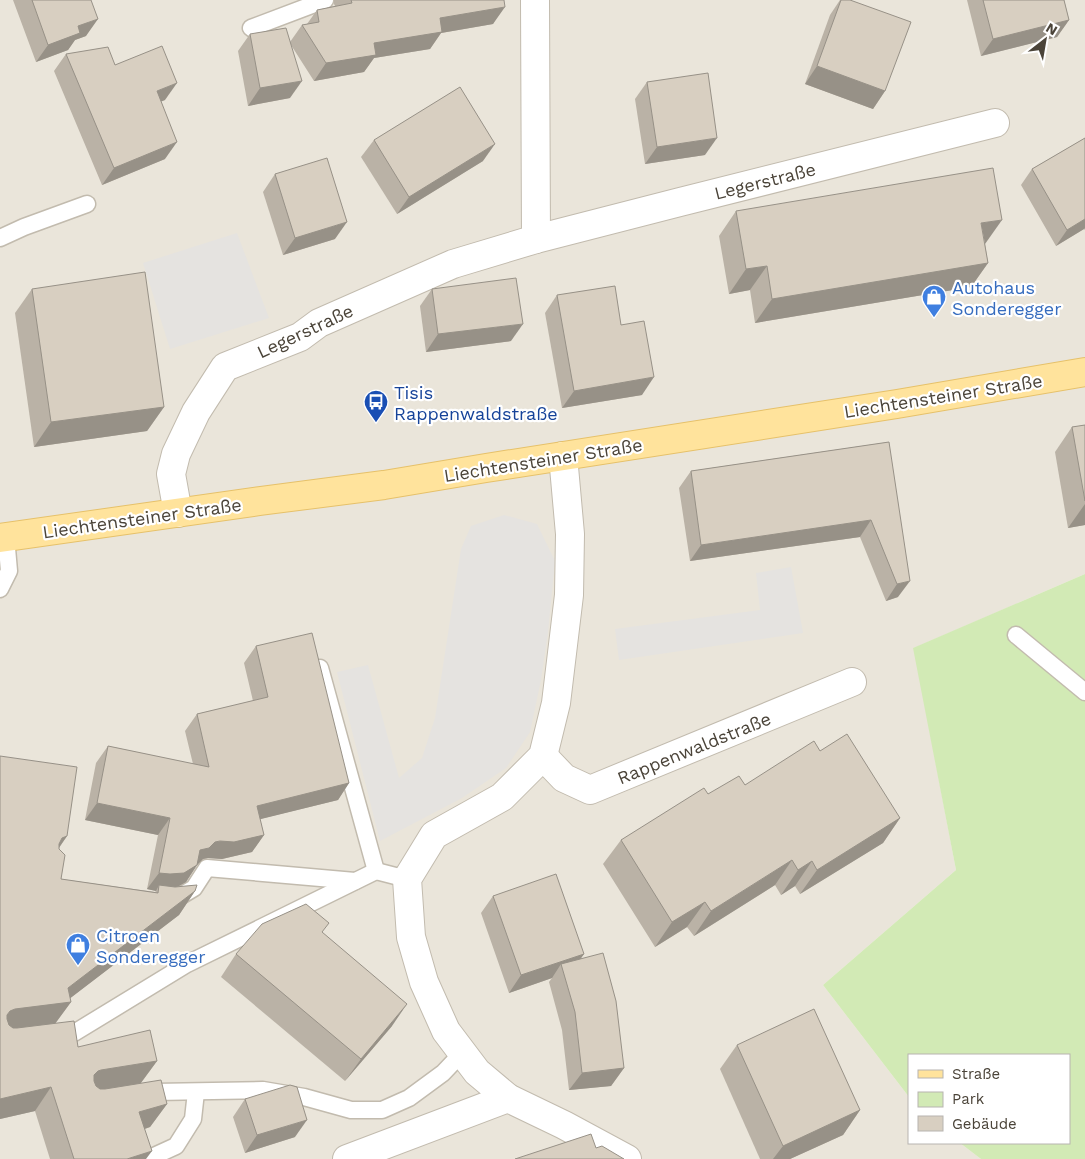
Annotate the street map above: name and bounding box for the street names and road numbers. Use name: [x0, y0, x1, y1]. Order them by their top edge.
street label: Legerstraße: [712, 158, 818, 204]
street label: Legerstraße: [254, 300, 356, 362]
street label: Liechtensteiner Straße: [842, 370, 1044, 422]
street label: Liechtensteiner Straße: [442, 434, 644, 486]
street label: Liechtensteiner Straße: [41, 494, 243, 542]
street label: Rappenwaldstraße: [614, 708, 774, 788]

